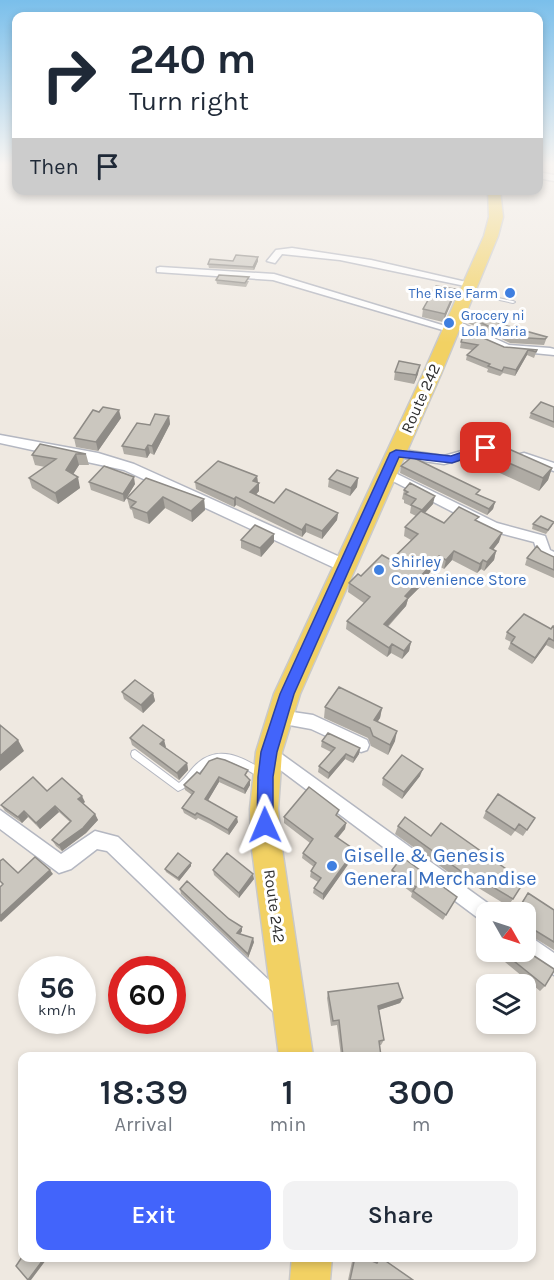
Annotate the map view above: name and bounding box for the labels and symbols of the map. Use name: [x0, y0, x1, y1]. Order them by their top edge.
place label: The Rise Farm: [409, 285, 498, 302]
marker: The Rise Farm: [503, 286, 517, 300]
place label: Grocery ni Lola Maria: [461, 307, 527, 340]
marker: Grocery ni Lola Maria: [442, 316, 456, 330]
street label: Route 242: [397, 361, 444, 436]
pin: [460, 422, 511, 473]
place label: Shirley Convenience Store: [391, 552, 526, 589]
marker: Shirley Convenience Store: [372, 563, 386, 577]
position arrow: [233, 793, 297, 857]
place label: Giselle & Genesis General Merchandise: [344, 844, 537, 890]
marker: Giselle & Genesis General Merchandise: [325, 859, 339, 873]
street label: Route 242: [260, 868, 289, 944]
north arrow: [476, 902, 536, 962]
speed limit sign: 60: [108, 956, 186, 1034]

